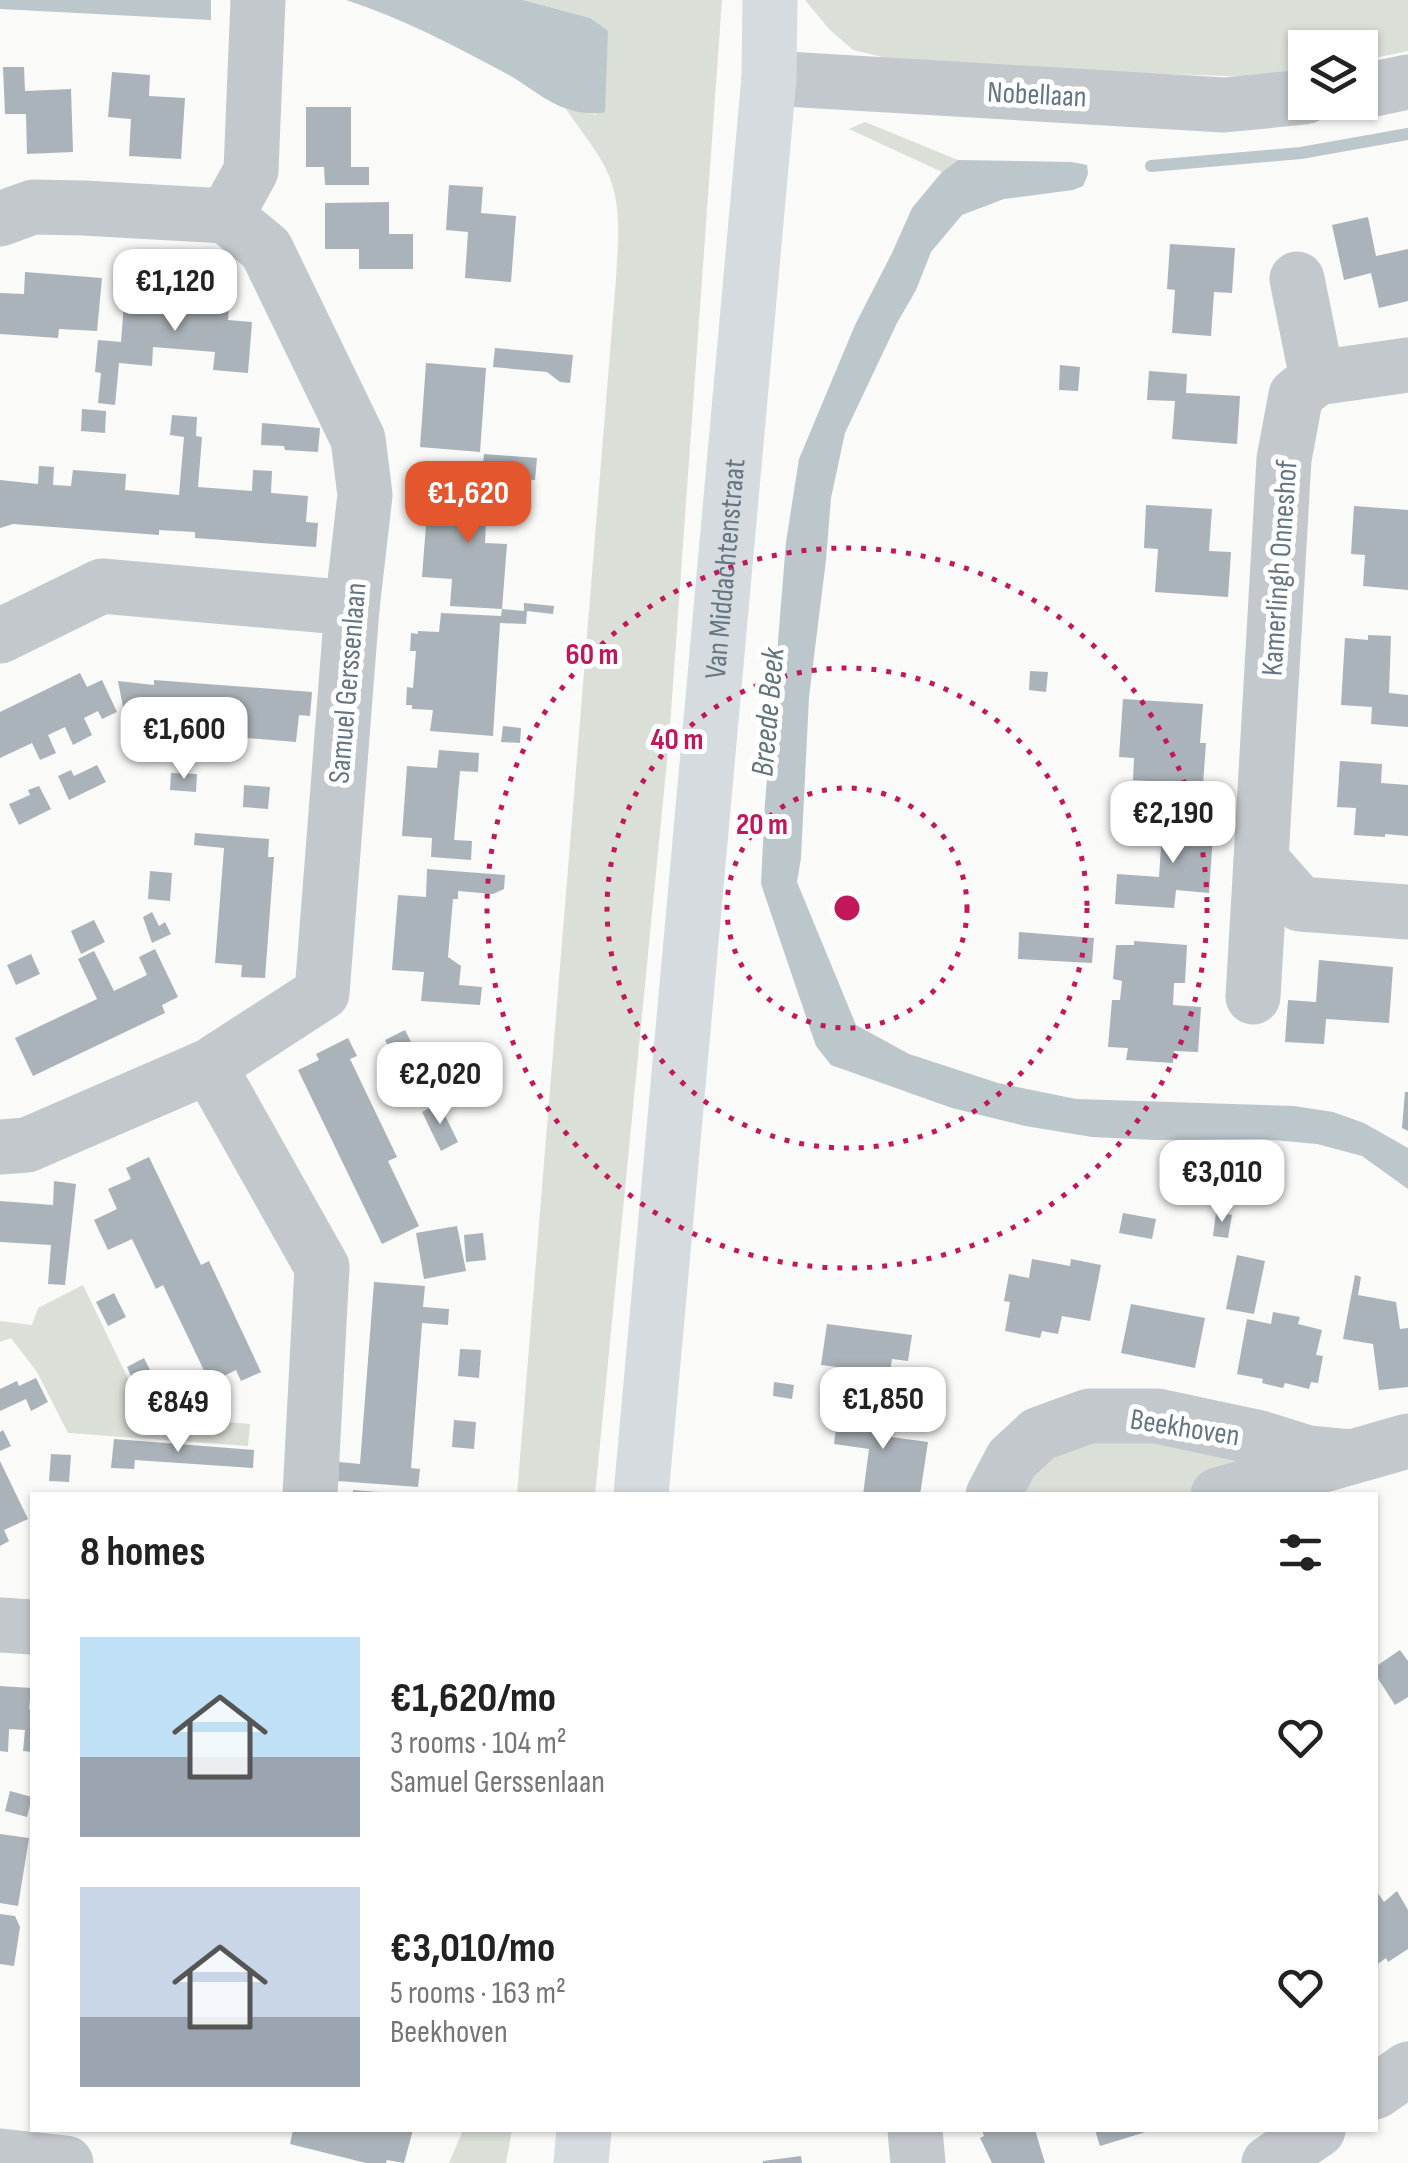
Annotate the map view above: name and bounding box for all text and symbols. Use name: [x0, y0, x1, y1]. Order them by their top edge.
map controls: [1288, 30, 1378, 120]
button: layers: [1288, 30, 1378, 120]
street label: Nobellaan: [986, 74, 1088, 116]
pin: €1,120: [94, 249, 256, 334]
text: €1,120: [135, 262, 215, 301]
street label: Van Middachtenstraat: [698, 457, 754, 681]
street label: Kamerlingh Onneshof: [1254, 459, 1306, 677]
pin: €1,620: [387, 461, 549, 546]
text: €1,620: [427, 474, 509, 513]
street label: Samuel Gerssenlaan: [321, 581, 375, 785]
text: 60 m: [566, 637, 618, 673]
water label: Breede Beek: [743, 645, 794, 778]
pin: €1,600: [103, 697, 265, 782]
text: €1,600: [143, 710, 225, 749]
text: 40 m: [651, 722, 703, 758]
pin: €2,190: [1092, 781, 1254, 866]
text: €2,190: [1132, 794, 1214, 833]
text: 20 m: [736, 807, 788, 843]
centre of rings: [829, 890, 865, 926]
pin: €2,020: [359, 1042, 521, 1127]
text: €2,020: [399, 1055, 481, 1094]
pin: €3,010: [1141, 1140, 1303, 1225]
text: €3,010: [1181, 1153, 1263, 1192]
pin: €1,850: [802, 1367, 964, 1452]
pin: €849: [119, 1370, 237, 1455]
text: €1,850: [842, 1380, 924, 1419]
text: €849: [147, 1383, 209, 1422]
street label: Beekhoven: [1128, 1402, 1242, 1454]
icon: filters: [1273, 1525, 1328, 1580]
text: 8 homes: [80, 1527, 205, 1578]
text: €1,620/mo: [390, 1673, 556, 1724]
icon: home: [160, 1677, 280, 1797]
icon: heart: [1273, 1710, 1328, 1765]
text: 3 rooms · 104 m²: [390, 1724, 567, 1763]
text: Samuel Gerssenlaan: [390, 1763, 605, 1802]
text: €3,010/mo: [390, 1923, 555, 1974]
icon: home: [160, 1927, 280, 2047]
icon: heart: [1273, 1960, 1328, 2015]
text: 5 rooms · 163 m²: [390, 1974, 566, 2013]
text: Beekhoven: [390, 2013, 508, 2052]

